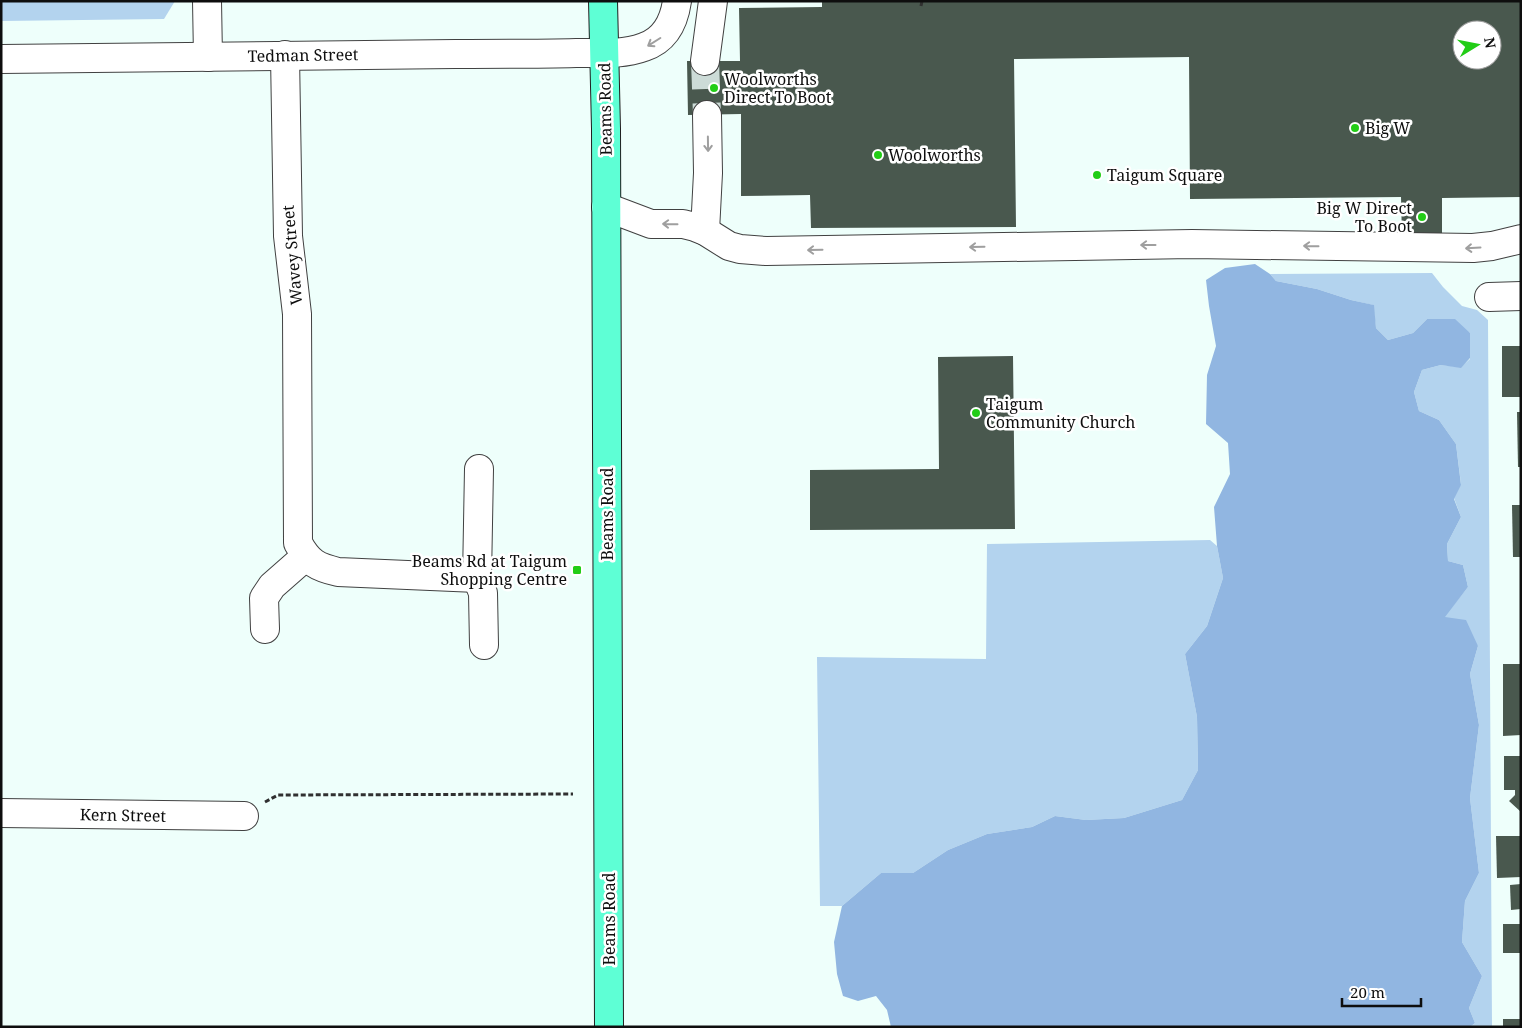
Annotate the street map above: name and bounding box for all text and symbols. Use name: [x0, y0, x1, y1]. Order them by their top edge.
north arrow: [1452, 20, 1502, 70]
one-way arrow: [647, 36, 661, 47]
text: N: [1480, 36, 1501, 50]
street label: Tedman Street: [248, 43, 359, 67]
street label: Beams Road: [593, 62, 617, 156]
place label: Woolworths Direct To Boot: [724, 68, 832, 108]
marker: Woolworths Direct To Boot: [708, 82, 720, 94]
place label: Big W: [1365, 117, 1410, 139]
marker: Big W: [1349, 122, 1361, 134]
one-way arrow: [703, 135, 712, 151]
place label: Woolworths: [888, 144, 981, 166]
marker: Woolworths: [872, 149, 884, 161]
place label: Taigum Square: [1107, 164, 1222, 186]
marker: Taigum Square: [1091, 169, 1103, 181]
place label: Big W Direct To Boot: [1316, 197, 1412, 237]
street label: Wavey Street: [277, 204, 307, 306]
marker: Big W Direct To Boot: [1416, 211, 1428, 223]
one-way arrow: [662, 219, 678, 229]
one-way arrow: [1140, 240, 1156, 250]
one-way arrow: [1303, 241, 1319, 251]
one-way arrow: [970, 242, 986, 252]
one-way arrow: [1465, 243, 1481, 252]
one-way arrow: [807, 246, 823, 255]
place label: Taigum Community Church: [986, 393, 1135, 433]
marker: Taigum Community Church: [970, 407, 982, 419]
street label: Beams Road: [596, 467, 618, 561]
place label: Beams Rd at Taigum Shopping Centre: [412, 550, 567, 590]
marker: Beams Rd at Taigum Shopping Centre: [571, 564, 583, 576]
street label: Kern Street: [80, 803, 167, 827]
street label: Beams Road: [598, 872, 620, 966]
scale bar: [1342, 976, 1421, 1008]
text: 20 m: [1350, 982, 1385, 1002]

